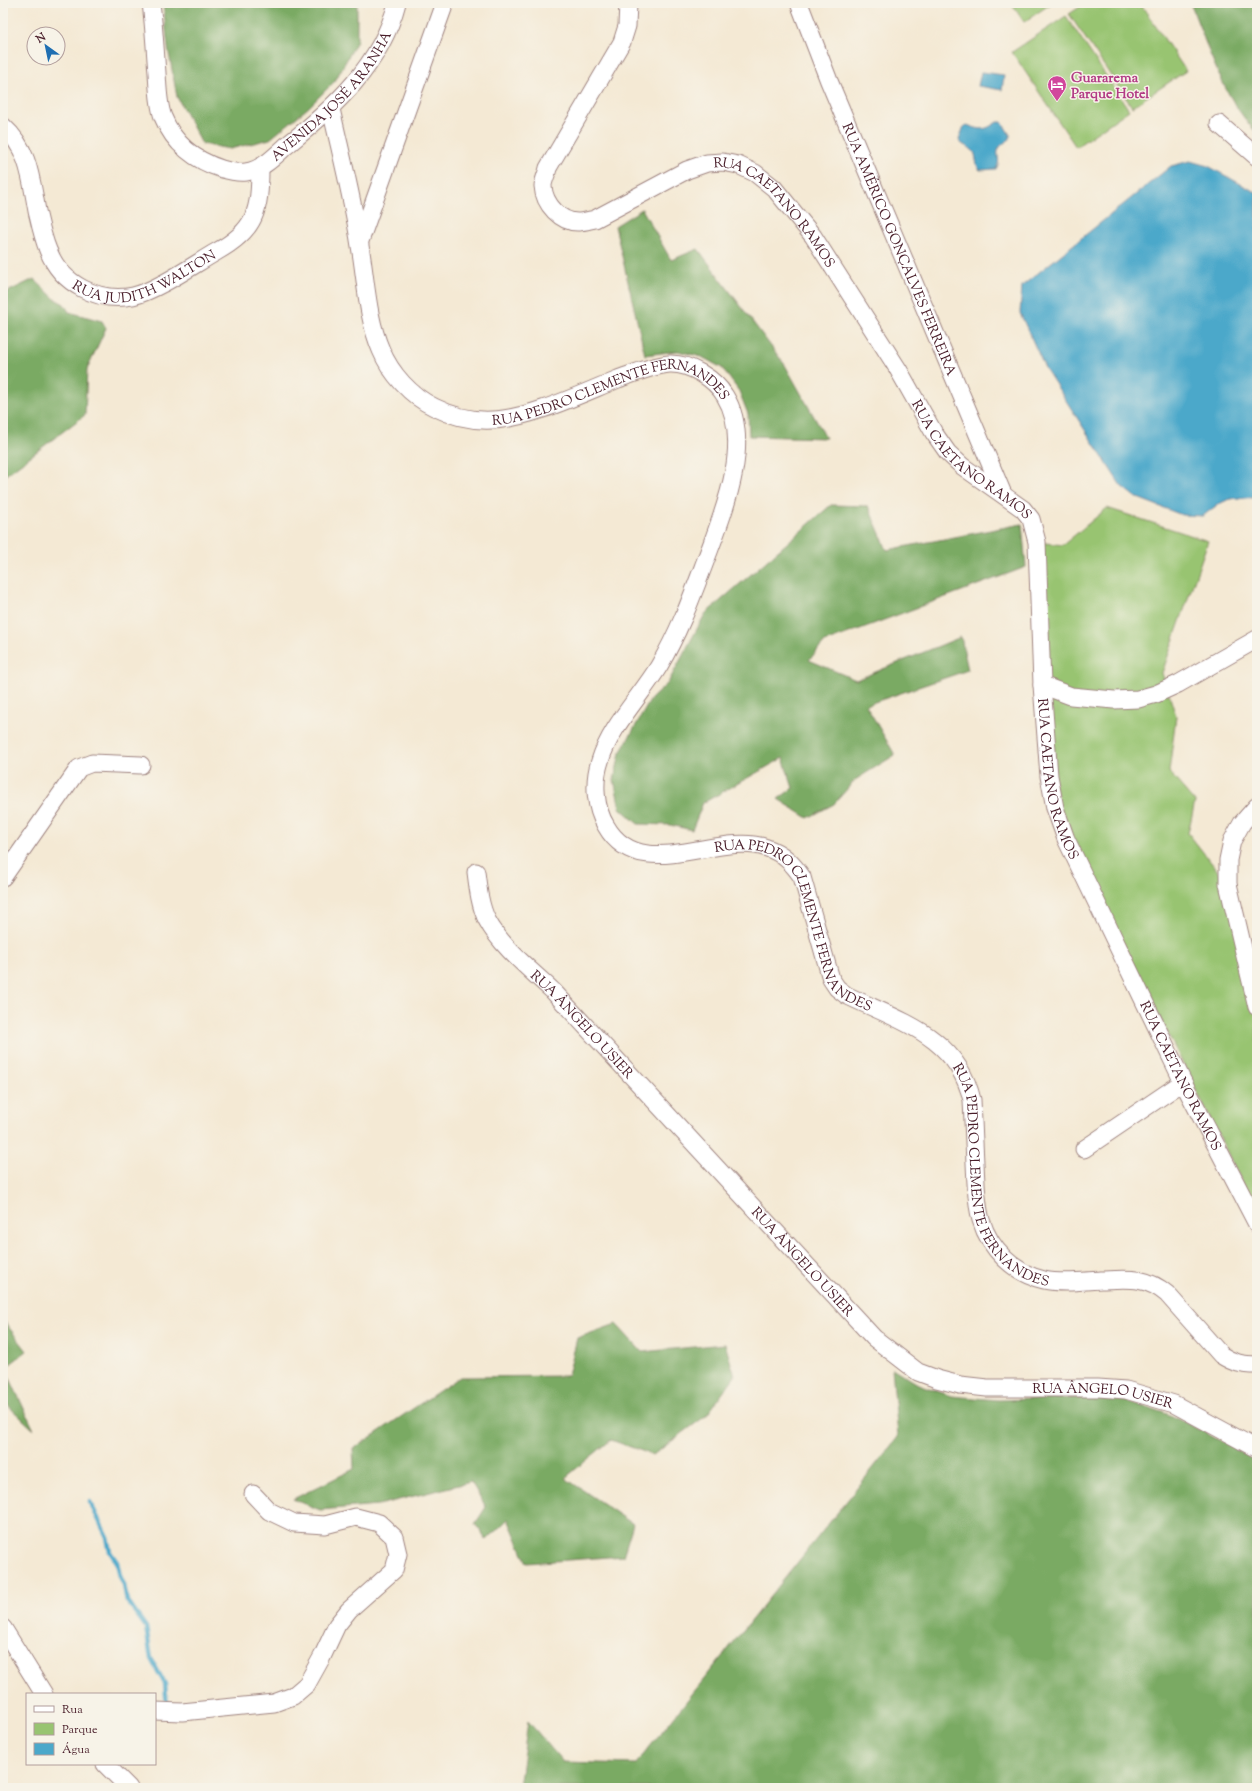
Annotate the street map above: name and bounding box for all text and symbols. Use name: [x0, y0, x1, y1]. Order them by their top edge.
north arrow: [26, 26, 66, 66]
street label: AVENIDA JOSÉ ARANHA: [267, 28, 398, 167]
text: N: [32, 29, 49, 48]
place label: Guararema Parque Hotel: [1071, 69, 1149, 105]
hotel icon: Guararema Parque Hotel: [1046, 74, 1068, 102]
street label: RUA AMÉRICO GONÇALVES FERREIRA: [836, 120, 960, 380]
street label: RUA CAETANO RAMOS: [713, 154, 839, 272]
street label: RUA JUDITH WALTON: [68, 246, 221, 310]
street label: RUA PEDRO CLEMENTE FERNANDES: [491, 356, 733, 432]
street label: RUA CAETANO RAMOS: [905, 397, 1036, 524]
street label: RUA CAETANO RAMOS: [1031, 697, 1083, 864]
street label: RUA PEDRO CLEMENTE FERNANDES: [713, 836, 875, 1018]
street label: RUA ÂNGELO USIER: [525, 967, 637, 1084]
street label: RUA CAETANO RAMOS: [1133, 998, 1225, 1155]
street label: RUA PEDRO CLEMENTE FERNANDES: [946, 1060, 1051, 1293]
street label: RUA ÂNGELO USIER: [746, 1203, 857, 1322]
street label: RUA ÂNGELO USIER: [1032, 1380, 1175, 1415]
legend: [26, 1693, 156, 1765]
text: Rua: [62, 1701, 83, 1719]
text: Parque: [62, 1721, 98, 1739]
text: Água: [62, 1741, 90, 1759]

